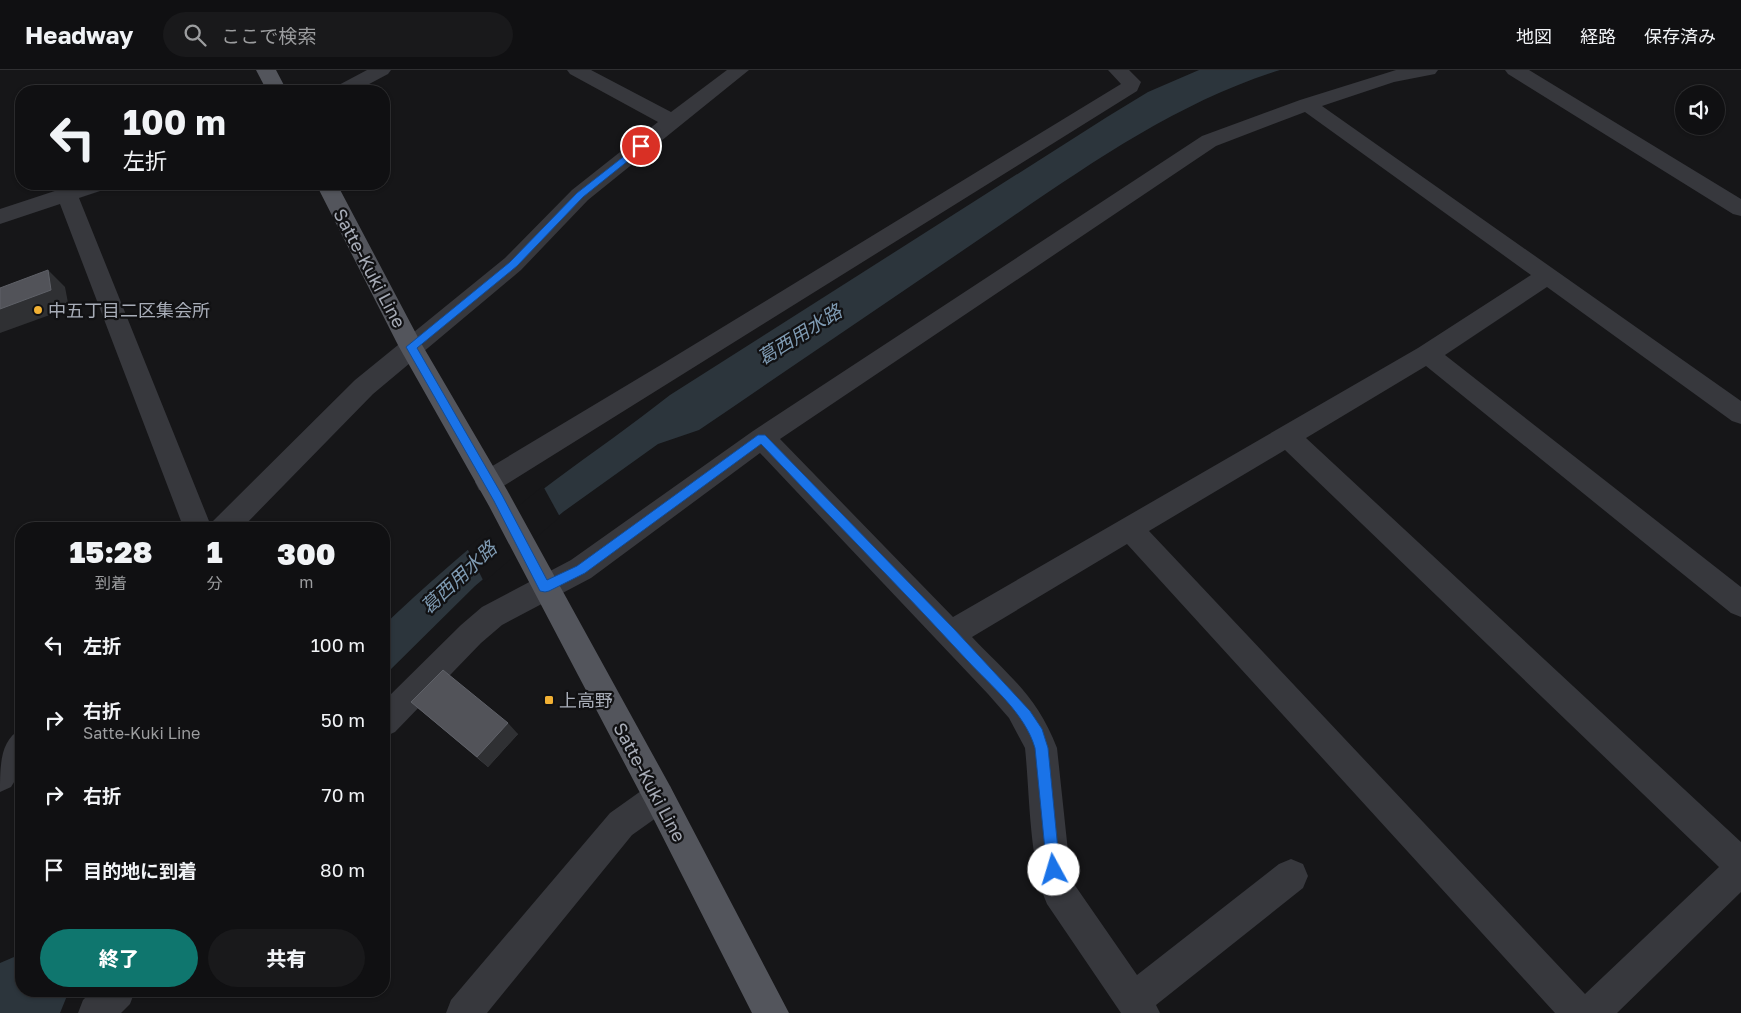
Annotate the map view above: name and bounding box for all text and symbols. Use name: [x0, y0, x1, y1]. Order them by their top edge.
search box: [163, 12, 513, 57]
text: Headway: [25, 20, 133, 49]
icon: search: [181, 21, 209, 49]
text: ここで検索: [221, 24, 316, 47]
text: 地図: [1516, 25, 1552, 47]
text: 経路: [1580, 25, 1616, 47]
text: 保存済み: [1644, 25, 1716, 47]
map controls: [1675, 85, 1725, 135]
button: sound: [1675, 85, 1725, 135]
text: 100 m: [123, 101, 226, 143]
icon: left: [40, 105, 105, 170]
pin: [620, 125, 662, 167]
icon: arrive: [627, 132, 655, 160]
text: 左折: [123, 147, 167, 174]
street label: Satte-Kuki Line: [329, 205, 411, 331]
water label: 葛西用水路: [753, 298, 847, 369]
place label: 中五丁目二区集会所: [48, 299, 210, 321]
marker: 中五丁目二区集会所: [32, 304, 44, 316]
text: 15:28: [69, 534, 152, 570]
text: 1: [207, 534, 223, 570]
water label: 葛西用水路: [415, 535, 502, 618]
text: 300: [277, 536, 336, 572]
text: m: [299, 572, 313, 592]
text: 到着: [95, 573, 127, 593]
text: 分: [207, 573, 223, 593]
icon: left: [40, 631, 68, 659]
text: 100 m: [311, 633, 365, 656]
text: 左折: [83, 634, 121, 657]
place label: 上高野: [559, 689, 613, 711]
marker: 上高野: [543, 694, 555, 706]
text: 右折: [83, 699, 121, 722]
icon: right: [40, 706, 68, 734]
text: 50 m: [321, 708, 365, 731]
street label: Satte-Kuki Line: [609, 719, 691, 845]
text: Satte-Kuki Line: [83, 723, 200, 743]
icon: right: [40, 781, 68, 809]
text: 70 m: [322, 783, 365, 806]
text: 右折: [83, 784, 121, 807]
position arrow: [1027, 843, 1079, 895]
icon: arrive: [40, 856, 68, 884]
text: 80 m: [320, 858, 365, 881]
text: 目的地に到着: [83, 859, 197, 882]
button: 終了: [40, 929, 198, 987]
button: 共有: [208, 929, 365, 987]

